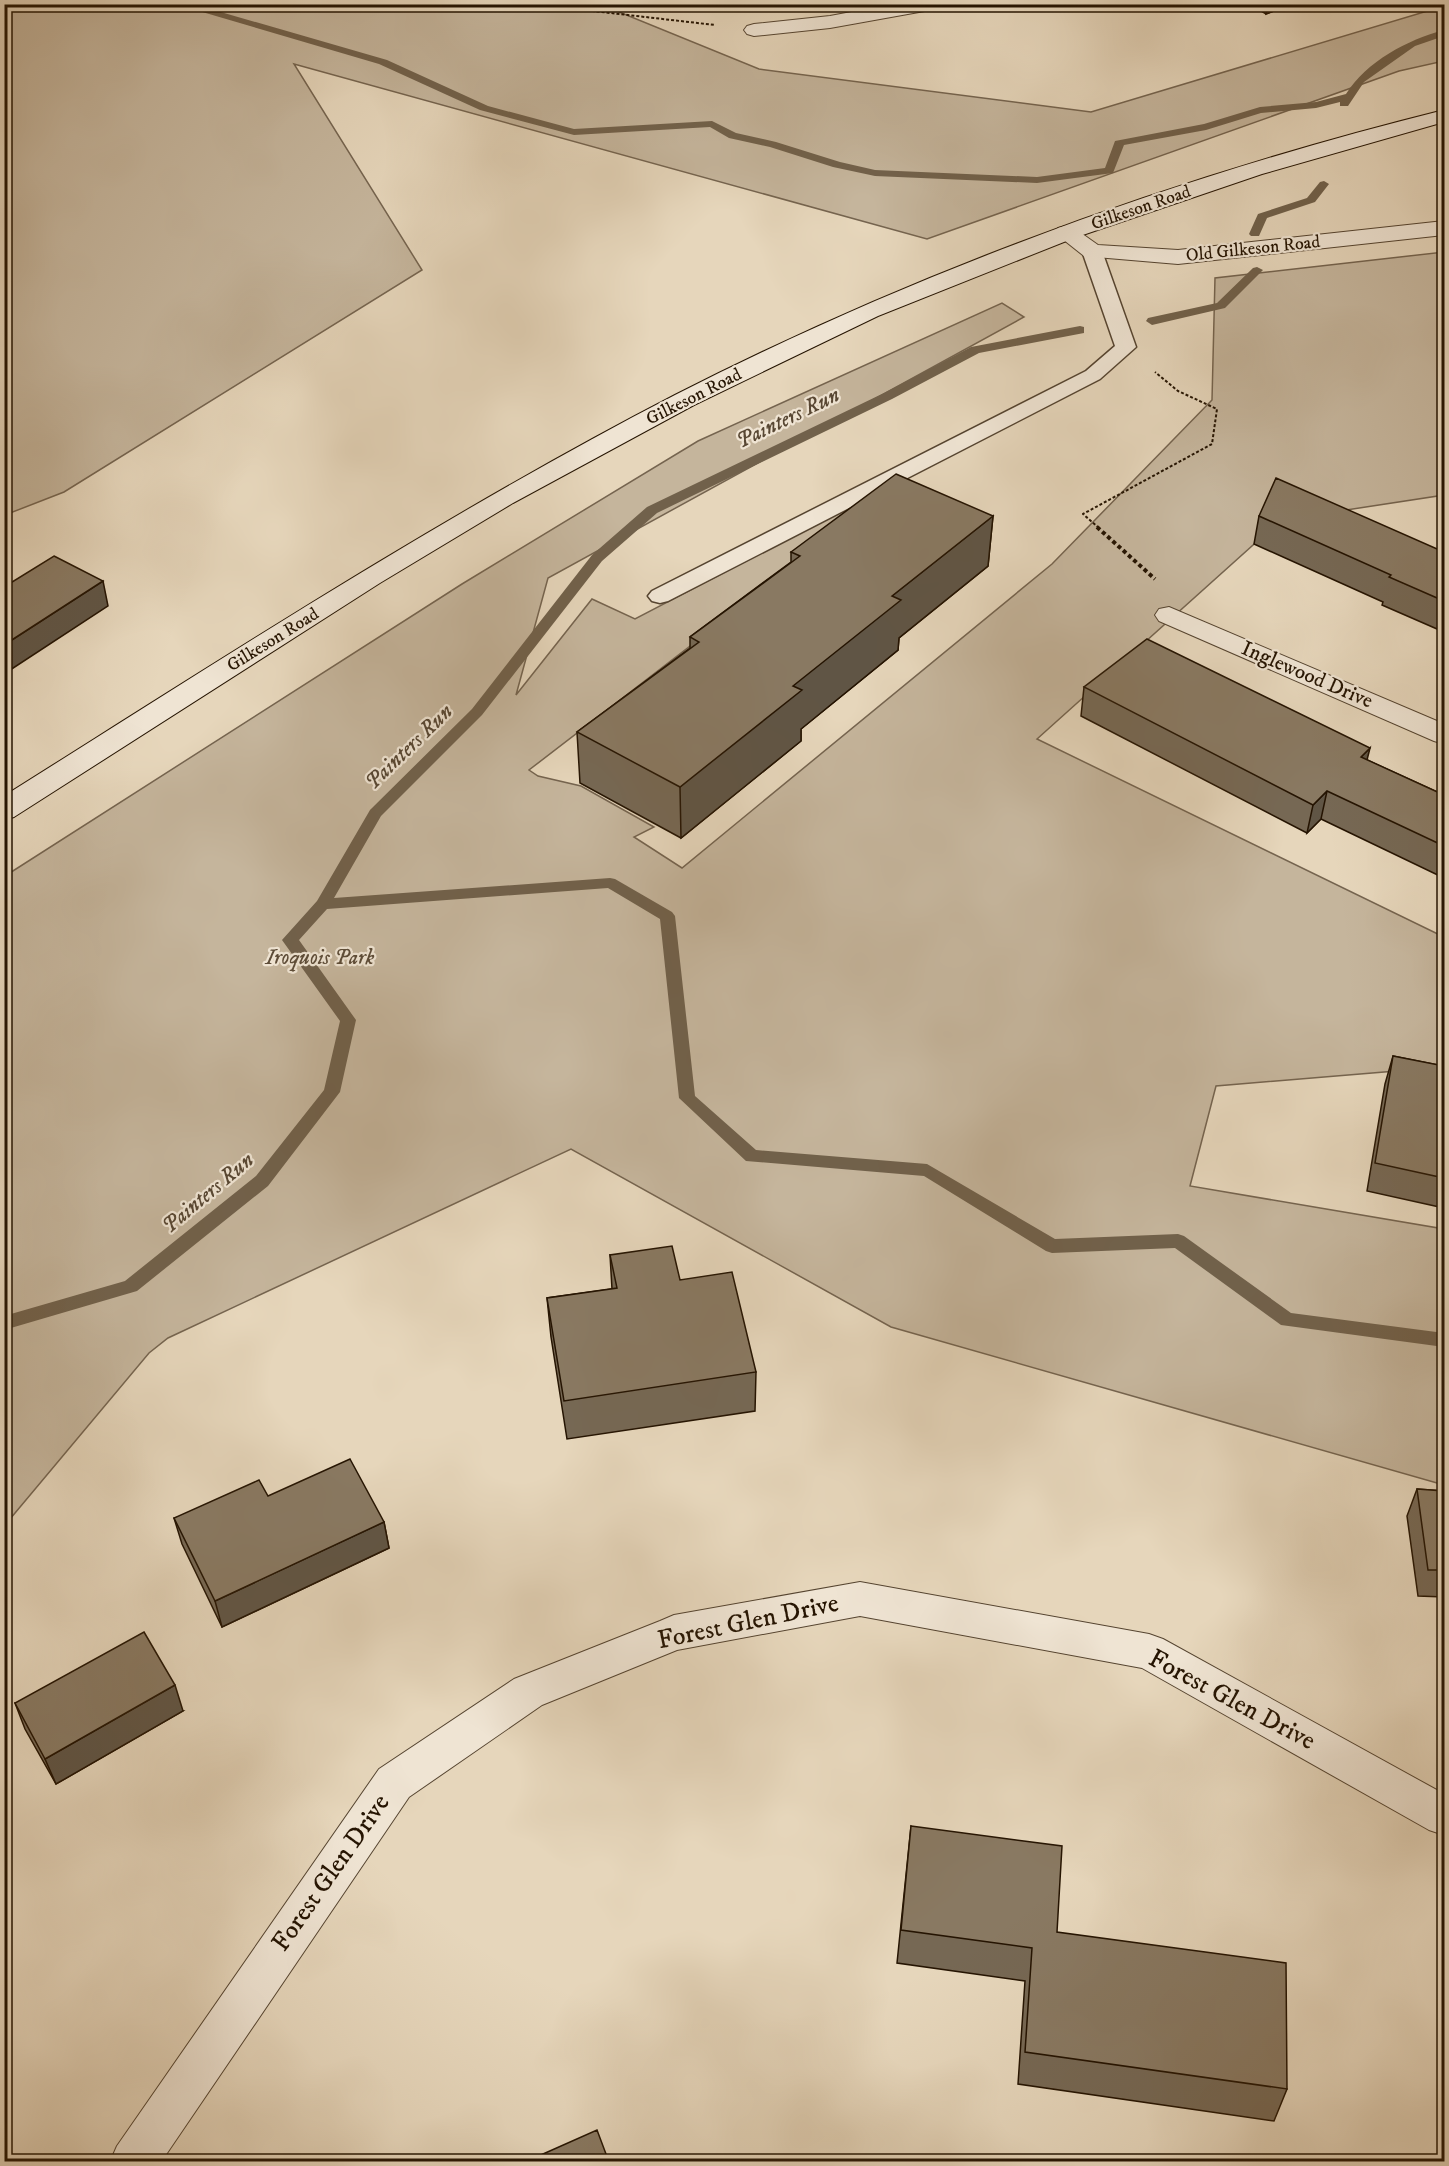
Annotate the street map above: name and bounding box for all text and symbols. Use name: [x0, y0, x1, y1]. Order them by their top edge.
street label: Gilkeson Road: [1088, 181, 1194, 235]
street label: Old Gilkeson Road: [1185, 231, 1321, 267]
street label: Gilkeson Road: [643, 364, 745, 430]
water label: Painters Run: [732, 381, 844, 455]
street label: Gilkeson Road: [223, 603, 323, 677]
street label: Inglewood Drive: [1237, 636, 1377, 715]
water label: Painters Run: [359, 698, 459, 796]
park label: Iroquois Park: [264, 945, 374, 972]
water label: Painters Run: [157, 1147, 259, 1239]
street label: Forest Glen Drive: [654, 1587, 842, 1657]
street label: Forest Glen Drive: [1143, 1642, 1321, 1758]
street label: Forest Glen Drive: [265, 1788, 397, 1958]

